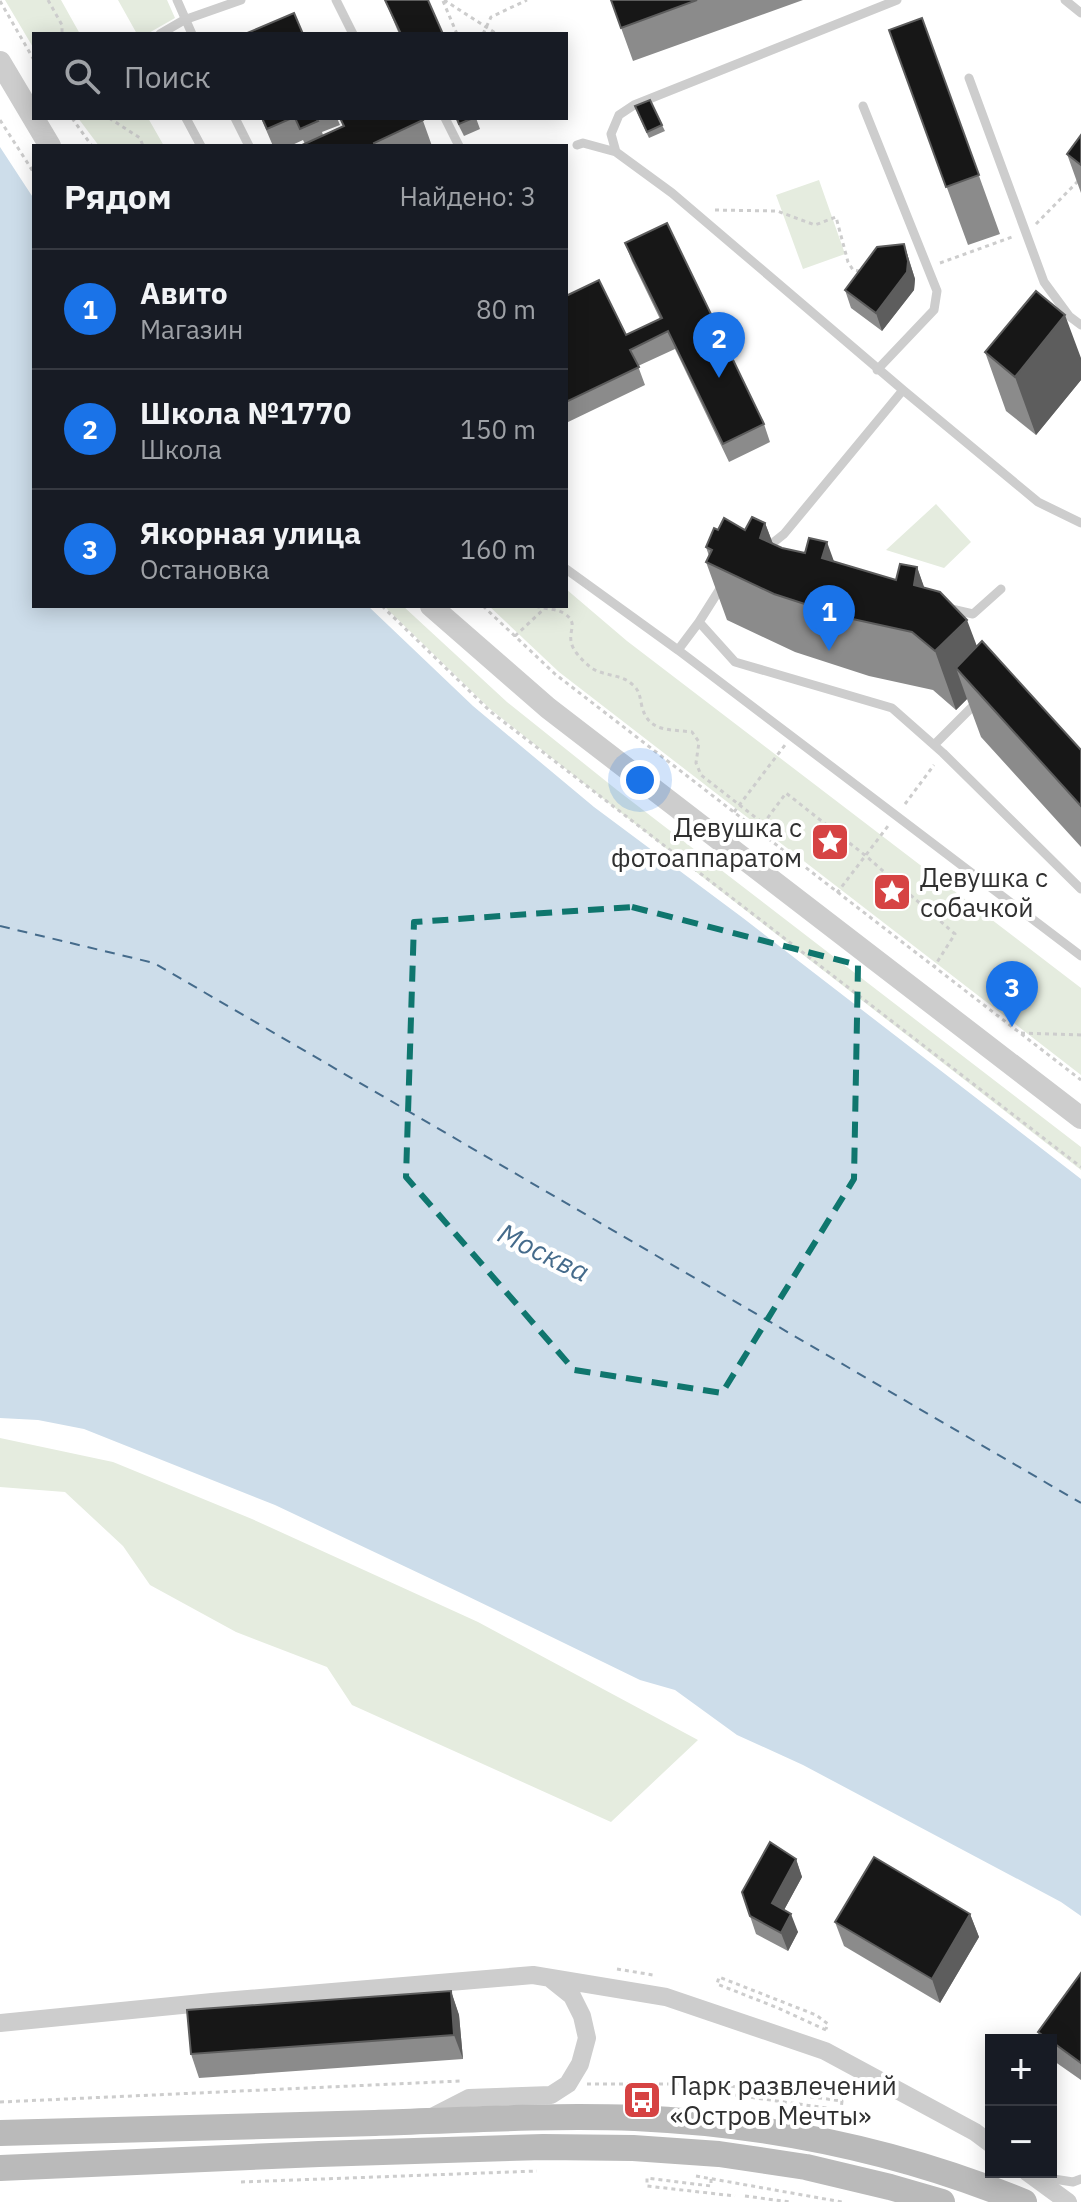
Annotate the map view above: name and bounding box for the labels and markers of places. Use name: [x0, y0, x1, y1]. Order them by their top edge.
pin: 2: [693, 312, 745, 378]
pin: 1: [803, 585, 855, 651]
place label: Девушка с фотоаппаратом: [611, 810, 802, 874]
place icon: Девушка с фотоаппаратом: [809, 821, 851, 863]
place label: Девушка с собачкой: [920, 860, 1048, 924]
place icon: Девушка с собачкой: [871, 871, 913, 913]
pin: 3: [986, 961, 1038, 1027]
place label: Парк развлечений «Остров Мечты»: [670, 2068, 897, 2132]
bus stop icon: Парк развлечений «Остров Мечты»: [621, 2079, 663, 2121]

